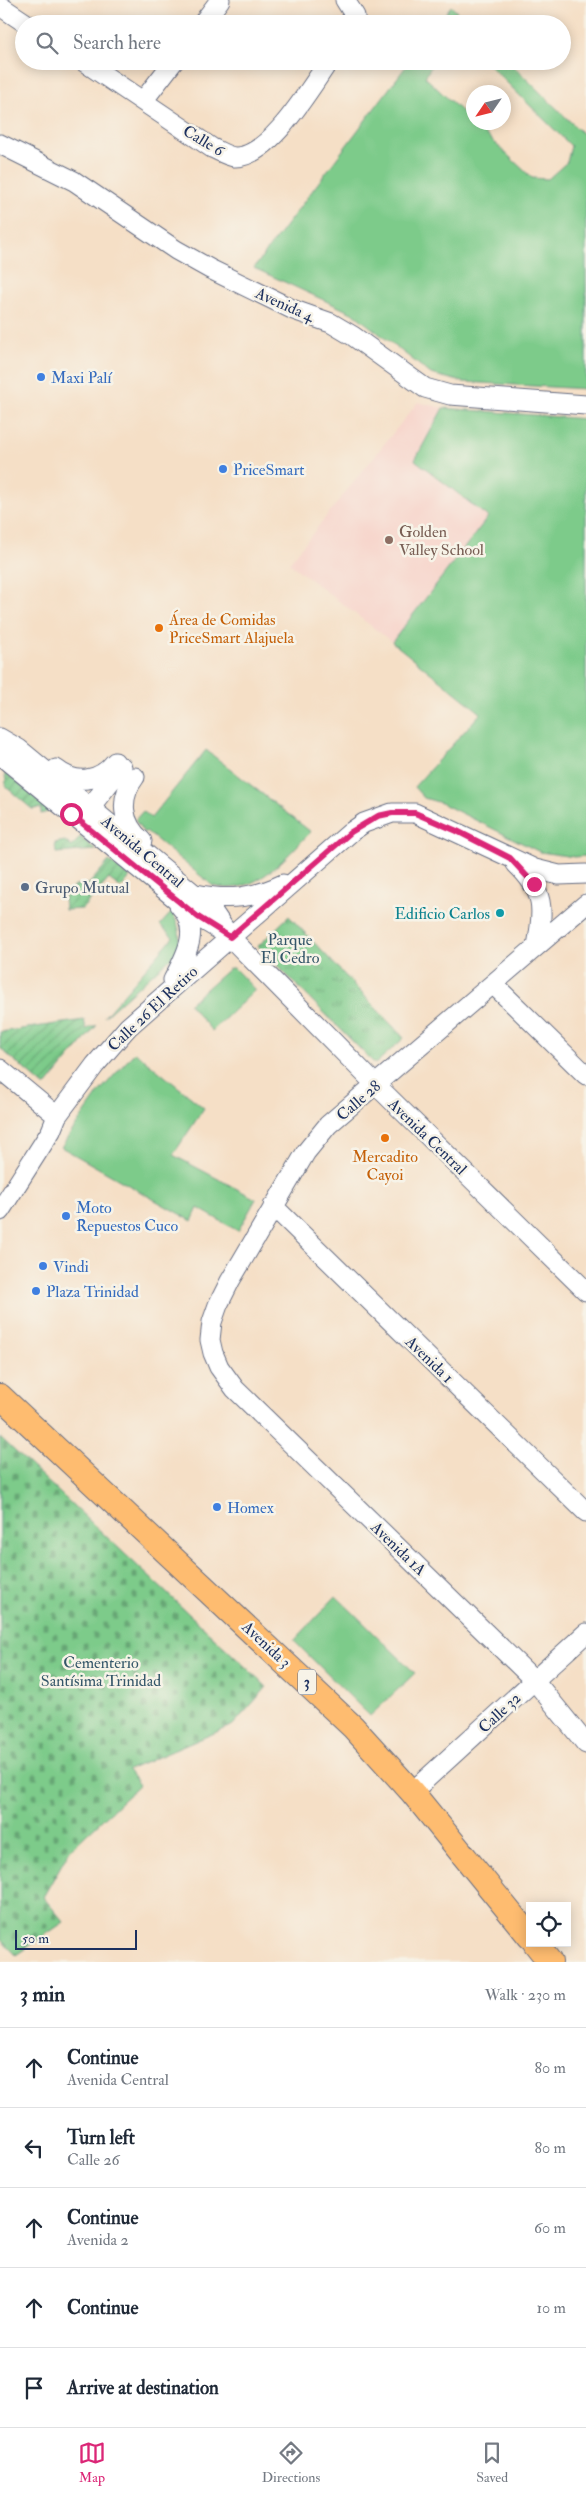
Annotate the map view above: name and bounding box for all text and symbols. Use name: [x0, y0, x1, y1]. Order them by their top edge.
search box: [15, 15, 571, 70]
icon: search: [33, 29, 61, 57]
text: Search here: [73, 31, 161, 55]
north arrow: [466, 85, 511, 130]
street label: Calle 6: [179, 121, 229, 161]
street label: Avenida 4: [251, 283, 318, 327]
place label: Maxi Palí: [51, 368, 113, 388]
marker: Maxi Palí: [35, 371, 47, 383]
place label: PriceSmart: [233, 460, 305, 480]
marker: PriceSmart: [217, 463, 229, 475]
place label: Golden Valley School: [399, 522, 484, 560]
marker: Golden Valley School: [383, 534, 395, 546]
place label: Área de Comidas PriceSmart Alajuela: [168, 609, 295, 648]
marker: Área de Comidas PriceSmart Alajuela: [153, 622, 165, 634]
route start: [60, 803, 83, 826]
street label: Avenida Central: [96, 811, 188, 892]
route end: [523, 873, 546, 896]
place label: Grupo Mutual: [35, 878, 129, 899]
marker: Grupo Mutual: [19, 881, 31, 893]
place label: Edificio Carlos: [395, 904, 490, 924]
marker: Edificio Carlos: [494, 907, 506, 919]
park label: Parque El Cedro: [261, 930, 320, 968]
street label: Calle 26 El Retiro: [103, 962, 202, 1056]
street label: Calle 28: [332, 1076, 385, 1125]
street label: Avenida Central: [383, 1093, 471, 1179]
marker: Mercadito Cayoi: [379, 1132, 391, 1144]
place label: Mercadito Cayoi: [352, 1147, 418, 1185]
place label: Moto Repuestos Cuco: [76, 1198, 178, 1237]
marker: Moto Repuestos Cuco: [60, 1210, 72, 1222]
place label: Vindi: [53, 1257, 89, 1277]
marker: Vindi: [37, 1260, 49, 1272]
place label: Plaza Trinidad: [46, 1282, 139, 1302]
marker: Plaza Trinidad: [30, 1285, 42, 1297]
street label: Avenida 1: [400, 1331, 458, 1387]
place label: Homex: [227, 1498, 274, 1518]
marker: Homex: [211, 1501, 223, 1513]
street label: Avenida 1A: [366, 1517, 430, 1580]
street label: Avenida 3: [237, 1616, 295, 1672]
park label: Cementerio Santísima Trinidad: [41, 1653, 161, 1691]
road number: 3: [298, 1670, 316, 1694]
street label: Calle 32: [474, 1688, 525, 1737]
map controls: [526, 1902, 571, 1947]
button: locate: [526, 1902, 571, 1947]
scale bar: [15, 1927, 138, 1950]
text: 50 m: [22, 1930, 49, 1947]
text: 3 min: [20, 1981, 65, 2008]
text: Walk · 230 m: [485, 1985, 566, 2005]
text: Continue: [67, 2046, 138, 2070]
icon: ahead: [20, 2054, 48, 2082]
text: 80 m: [535, 2058, 566, 2078]
text: Avenida Central: [67, 2070, 169, 2090]
text: Turn left: [67, 2126, 135, 2150]
icon: left: [20, 2134, 48, 2162]
text: 80 m: [535, 2138, 566, 2158]
text: Calle 26: [67, 2150, 120, 2170]
text: Continue: [67, 2206, 138, 2230]
icon: ahead: [20, 2214, 48, 2242]
text: 60 m: [534, 2218, 566, 2238]
text: Avenida 2: [67, 2230, 129, 2250]
icon: ahead: [20, 2294, 48, 2322]
text: Continue: [67, 2296, 138, 2320]
text: 10 m: [536, 2298, 566, 2318]
icon: arrive: [20, 2374, 48, 2402]
text: Arrive at destination: [67, 2376, 219, 2400]
tab: Map: [78, 2439, 106, 2486]
tab: Directions: [262, 2439, 320, 2486]
tab: Saved: [476, 2439, 508, 2486]

